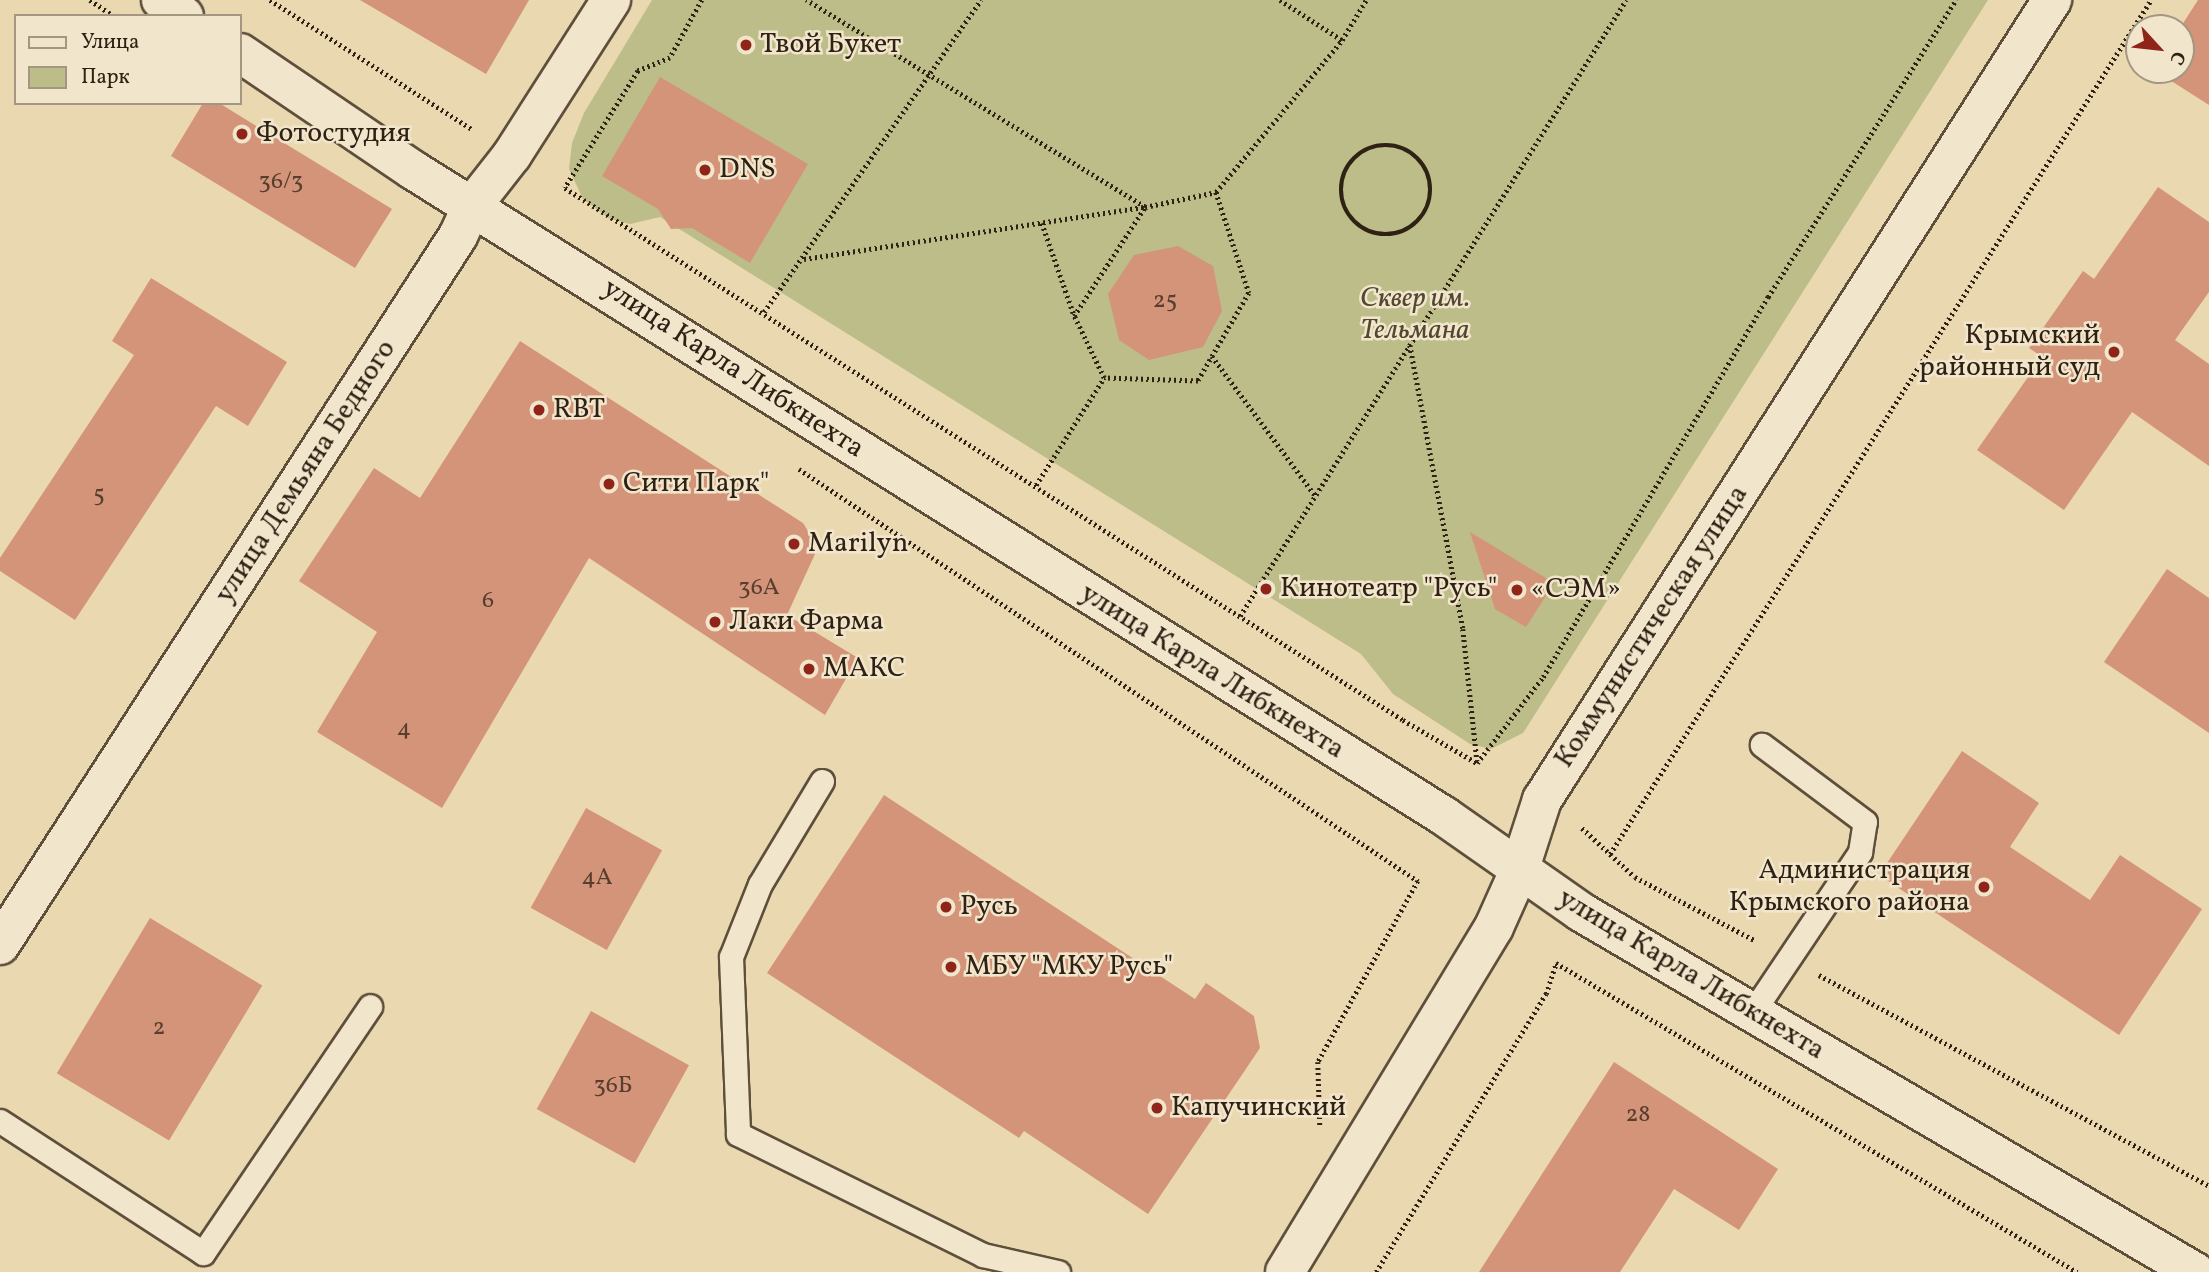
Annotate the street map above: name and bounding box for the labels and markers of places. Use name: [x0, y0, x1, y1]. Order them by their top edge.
place label: Твой Букет: [760, 28, 901, 62]
marker: Твой Букет: [738, 37, 754, 53]
place label: Фотостудия: [256, 117, 411, 151]
marker: Фотостудия: [234, 126, 250, 142]
place label: DNS: [719, 153, 776, 187]
marker: DNS: [697, 162, 713, 178]
place label: Крымский районный суд: [1919, 319, 2100, 385]
marker: Крымский районный суд: [2106, 344, 2122, 360]
place label: RBT: [553, 393, 605, 427]
marker: RBT: [531, 402, 547, 418]
place label: Сити Парк": [623, 467, 769, 501]
marker: Сити Парк": [601, 476, 617, 492]
place label: Marilyn: [808, 527, 908, 561]
marker: Marilyn: [786, 536, 802, 552]
place label: Кинотеатр "Русь": [1280, 572, 1497, 606]
place label: «СЭМ»: [1531, 573, 1621, 607]
marker: Кинотеатр "Русь": [1258, 581, 1274, 597]
marker: «СЭМ»: [1509, 582, 1525, 598]
place label: Лаки Фарма: [729, 605, 884, 639]
marker: Лаки Фарма: [707, 614, 723, 630]
place label: МАКС: [823, 652, 905, 686]
marker: МАКС: [801, 661, 817, 677]
place label: Администрация Крымского района: [1729, 854, 1970, 920]
marker: Администрация Крымского района: [1976, 879, 1992, 895]
place label: Русь: [960, 890, 1018, 924]
marker: Русь: [938, 899, 954, 915]
place label: МБУ "МКУ Русь": [965, 950, 1175, 984]
marker: МБУ "МКУ Русь": [943, 959, 959, 975]
place label: Капучинский: [1171, 1091, 1346, 1125]
marker: Капучинский: [1149, 1100, 1165, 1116]

